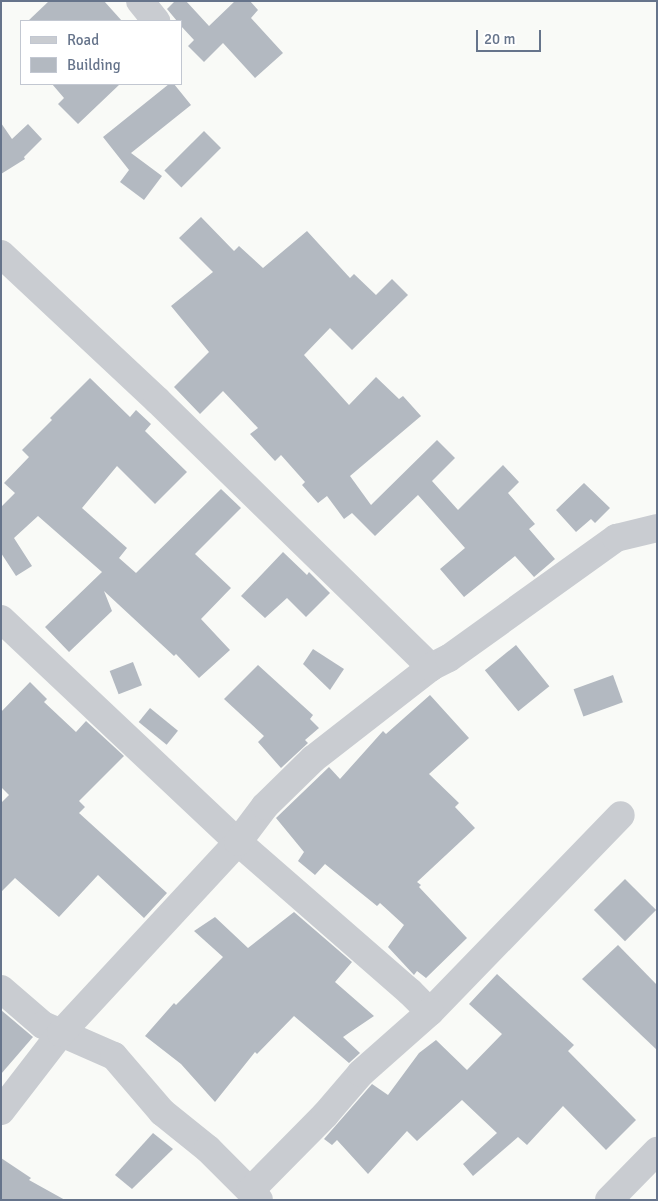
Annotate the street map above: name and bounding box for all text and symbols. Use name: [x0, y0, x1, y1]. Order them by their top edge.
legend: [20, 20, 182, 85]
scale bar: [478, 20, 543, 52]
text: 20 m: [484, 30, 515, 48]
text: Road: [67, 31, 99, 49]
text: Building: [67, 56, 121, 74]

